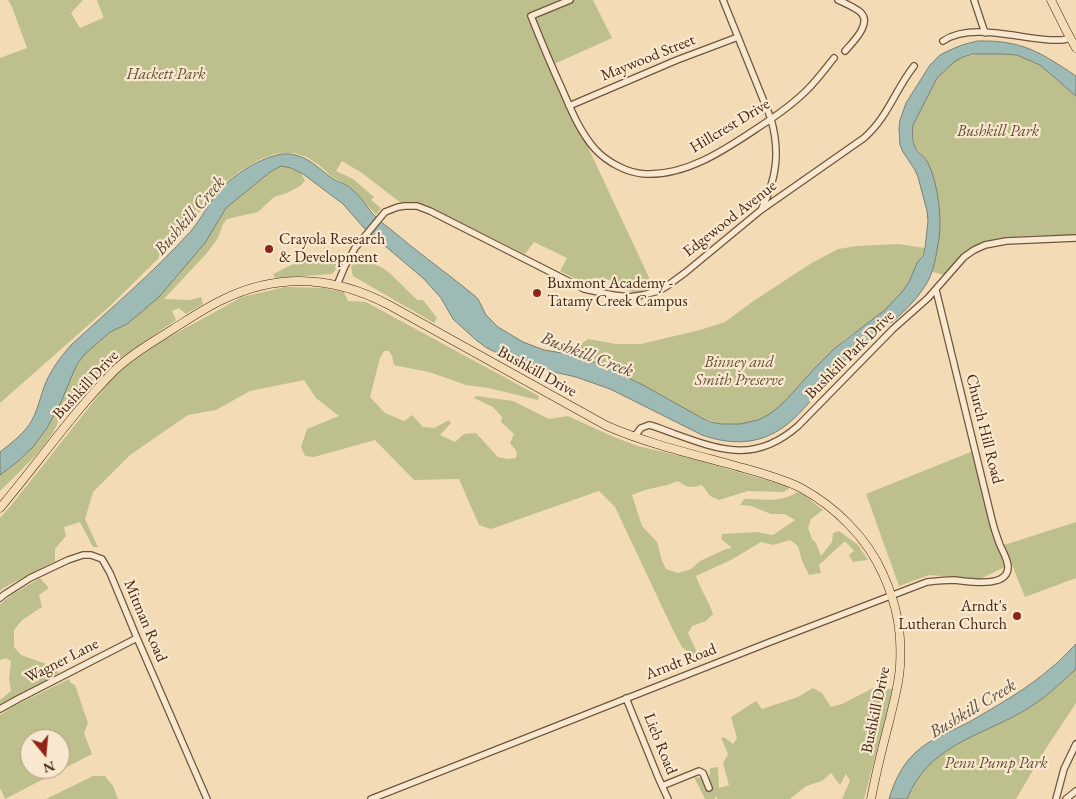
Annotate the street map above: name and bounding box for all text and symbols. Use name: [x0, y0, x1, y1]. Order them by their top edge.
street label: Maywood Street: [598, 30, 698, 86]
park label: Hackett Park: [126, 65, 206, 85]
street label: Hillcrest Drive: [686, 95, 774, 157]
park label: Bushkill Park: [957, 122, 1039, 142]
water label: Bushkill Creek: [150, 172, 230, 260]
street label: Edgewood Avenue: [679, 176, 781, 262]
place label: Crayola Research & Development: [279, 230, 385, 268]
marker: Crayola Research & Development: [263, 243, 275, 255]
place label: Buxmont Academy - Tatamy Creek Campus: [547, 274, 688, 312]
marker: Buxmont Academy - Tatamy Creek Campus: [531, 287, 543, 299]
street label: Bushkill Park Drive: [801, 306, 899, 404]
water label: Bushkill Creek: [538, 327, 636, 383]
street label: Bushkill Drive: [494, 342, 580, 402]
street label: Bushkill Drive: [49, 346, 123, 424]
park label: Binney and Smith Preserve: [695, 353, 783, 391]
street label: Church Hill Road: [961, 372, 1007, 486]
street label: Mitman Road: [119, 577, 171, 665]
place label: Arndt's Lutheran Church: [898, 597, 1007, 635]
marker: Arndt's Lutheran Church: [1011, 610, 1023, 622]
street label: Wagner Lane: [22, 634, 102, 688]
street label: Arndt Road: [643, 640, 719, 684]
street label: Bushkill Drive: [857, 665, 895, 755]
water label: Bushkill Creek: [926, 675, 1020, 743]
street label: Lieb Road: [639, 711, 681, 777]
north arrow: [20, 729, 70, 779]
park label: Penn Pump Park: [944, 754, 1048, 774]
text: N: [41, 757, 57, 778]

